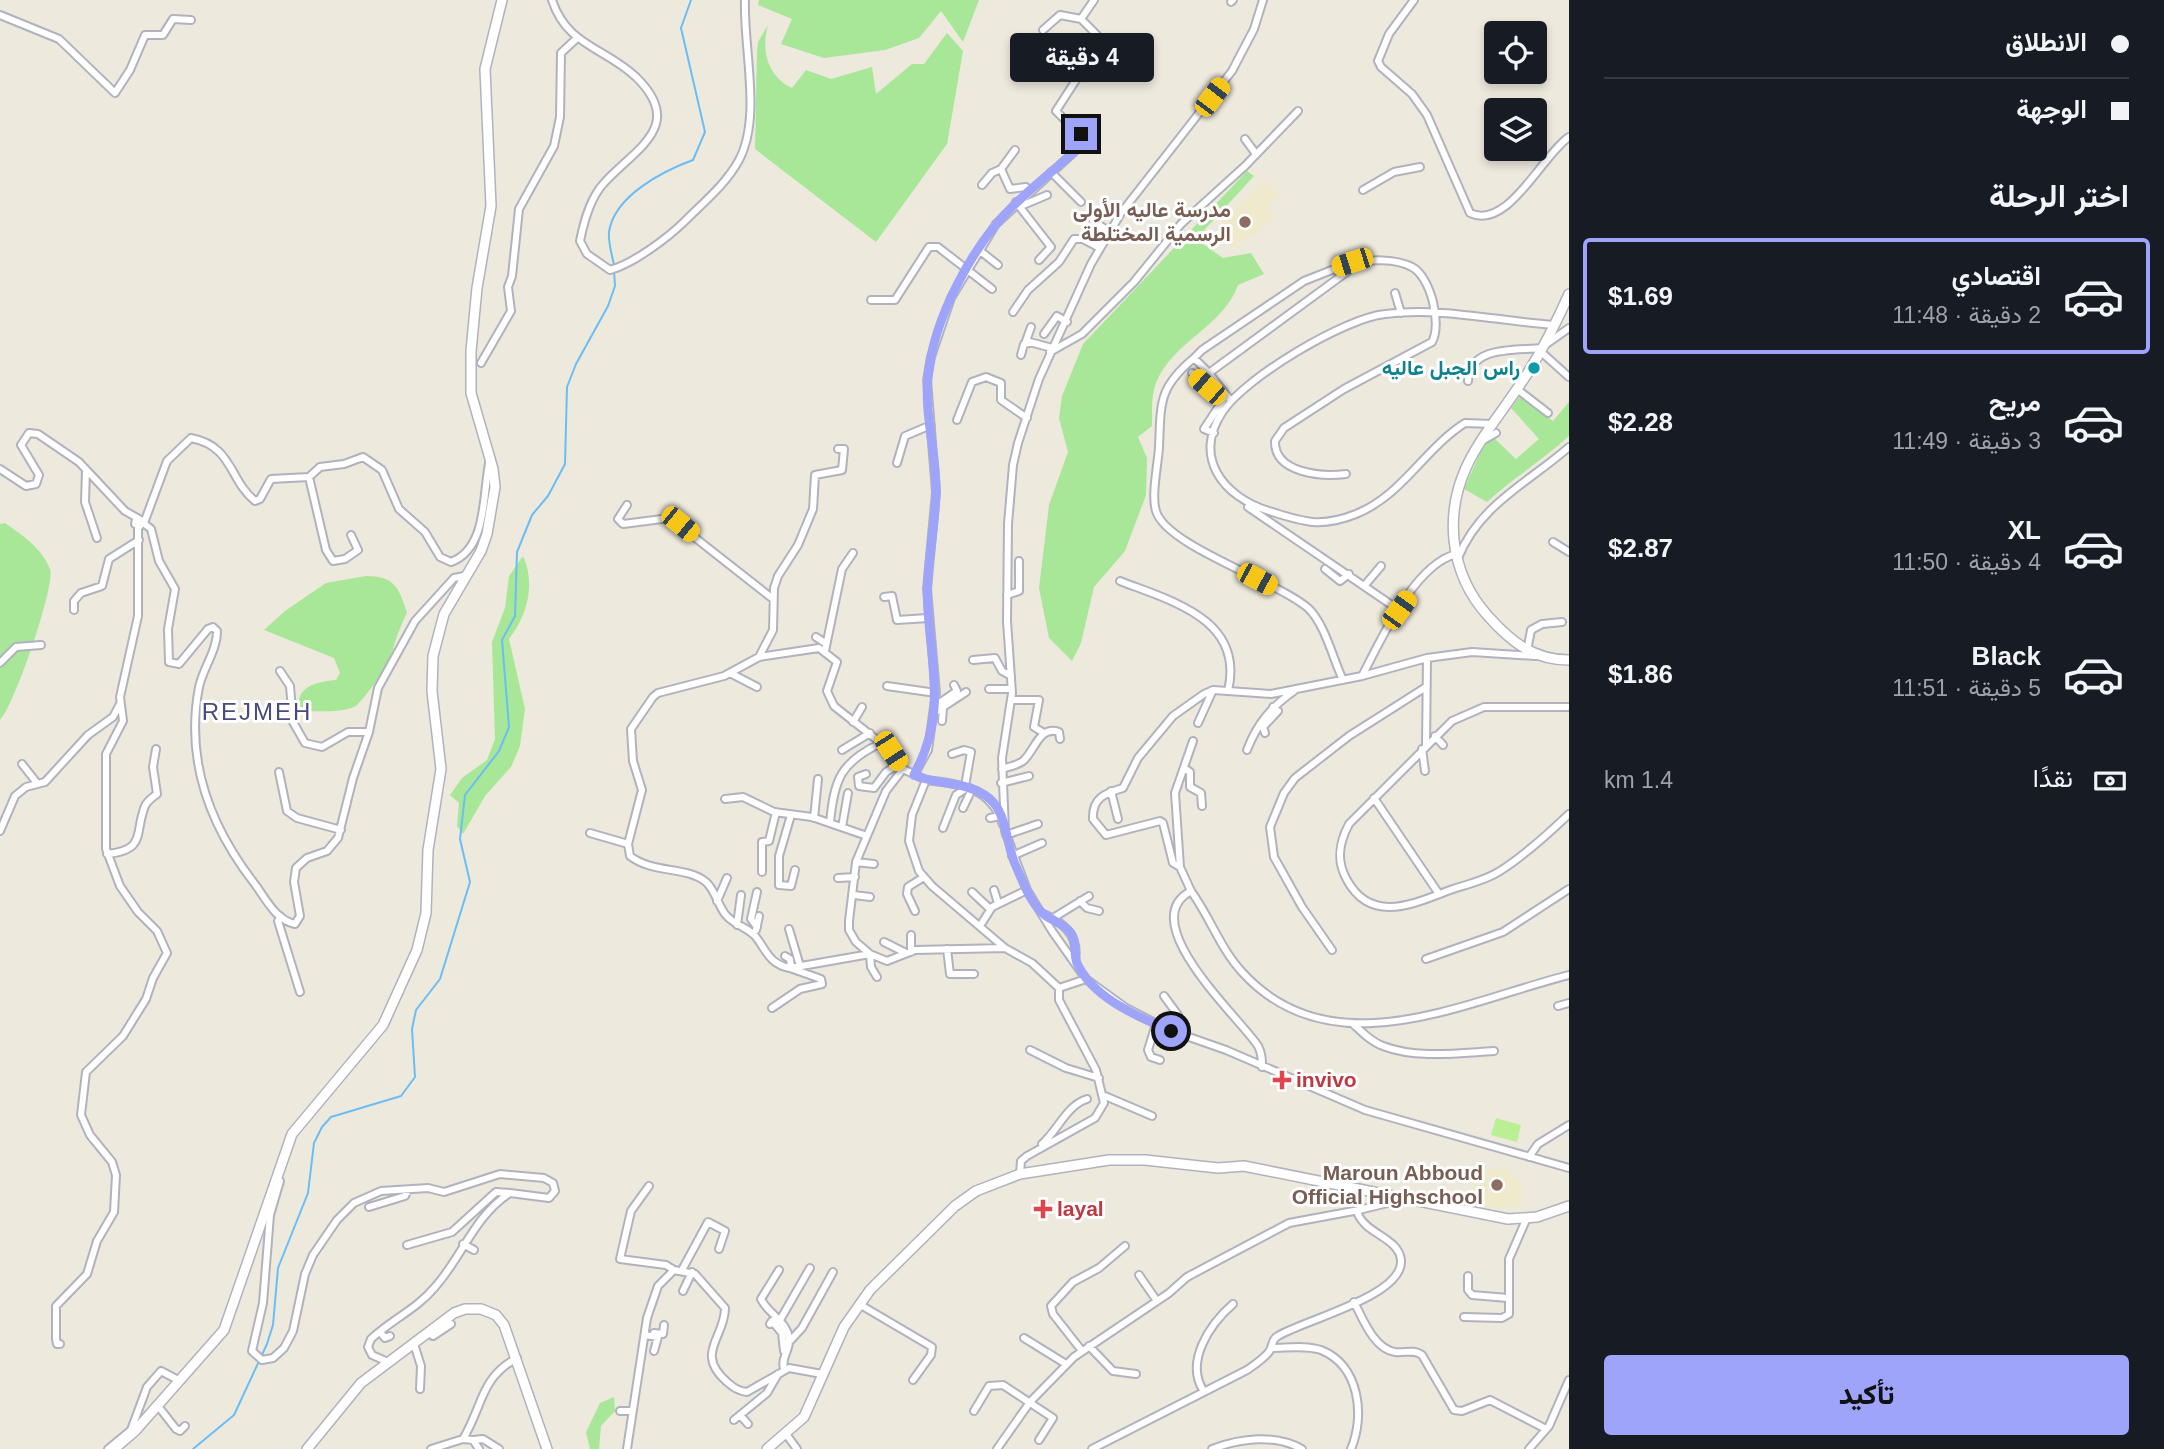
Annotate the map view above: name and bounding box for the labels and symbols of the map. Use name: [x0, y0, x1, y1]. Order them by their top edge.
callout: 4 دقيقة: [1009, 32, 1153, 82]
car: [1191, 74, 1234, 120]
route end: [1065, 118, 1097, 150]
place label: مدرسة عاليه الأولى الرسمية المختلطة: [1073, 197, 1231, 247]
marker: مدرسة عاليه الأولى الرسمية المختلطة: [1237, 214, 1253, 230]
car: [1329, 246, 1376, 278]
place label: راس الجبل عاليه: [1382, 356, 1520, 381]
marker: راس الجبل عاليه: [1526, 360, 1542, 376]
car: [1185, 365, 1230, 409]
car: [658, 503, 703, 545]
car: [1234, 560, 1281, 598]
car: [1379, 587, 1420, 633]
district label: REJMEH: [202, 698, 312, 725]
car: [871, 728, 912, 774]
route start: [1155, 1015, 1187, 1047]
place label: invivo: [1296, 1068, 1357, 1091]
marker: invivo: [1274, 1072, 1290, 1088]
place label: Maroun Abboud Official Highschool: [1292, 1161, 1483, 1208]
marker: Maroun Abboud Official Highschool: [1489, 1177, 1505, 1193]
place label: layal: [1057, 1197, 1104, 1220]
marker: layal: [1035, 1201, 1051, 1217]

